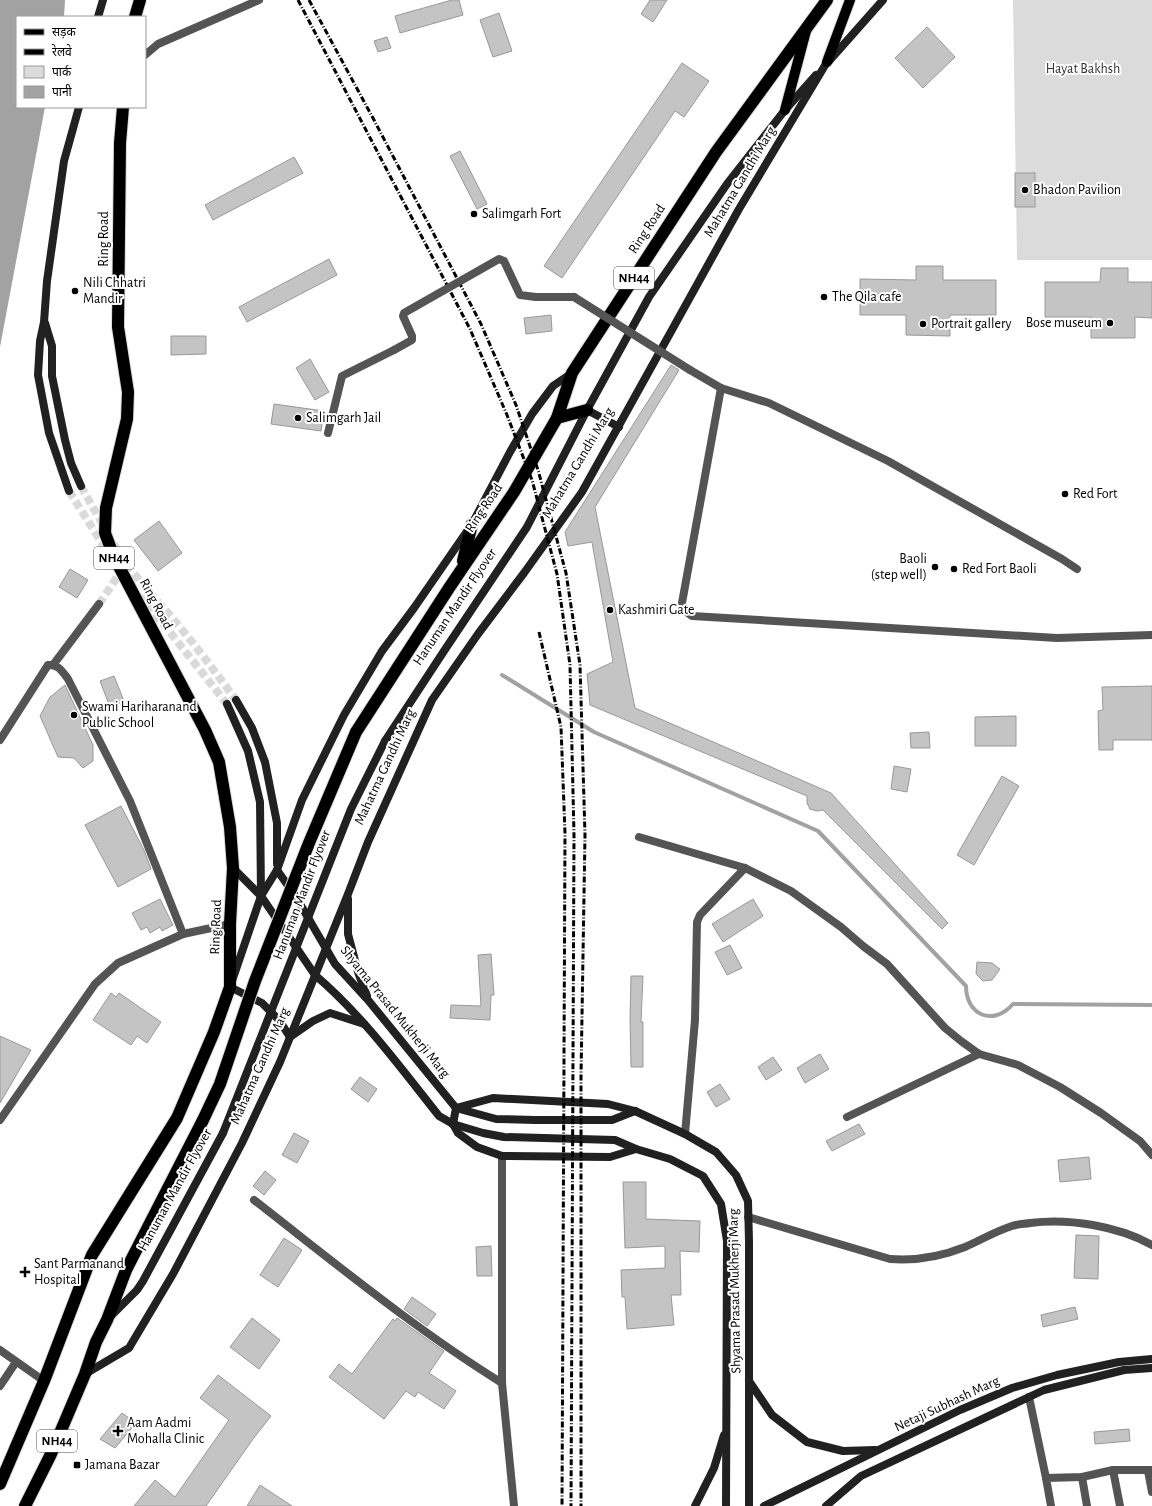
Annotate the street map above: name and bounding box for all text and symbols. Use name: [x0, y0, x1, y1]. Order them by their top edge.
legend: [16, 16, 146, 108]
text: सड़क: [52, 26, 77, 39]
text: रेलवे: [52, 44, 72, 58]
park label: Hayat Bakhsh: [1046, 62, 1120, 76]
text: पार्क: [52, 65, 72, 78]
text: पानी: [52, 84, 73, 98]
street label: Mahatma Gandhi Marg: [702, 124, 779, 240]
place label: Bhadon Pavilion: [1033, 183, 1121, 197]
marker: Bhadon Pavilion: [1020, 185, 1030, 195]
street label: Ring Road: [626, 202, 668, 256]
place label: Salimgarh Fort: [482, 207, 562, 221]
marker: Salimgarh Fort: [469, 209, 479, 219]
street label: Ring Road: [97, 211, 111, 267]
road number: NH44: [614, 267, 654, 289]
place label: Nili Chhatri Mandir: [83, 276, 146, 306]
marker: Nili Chhatri Mandir: [70, 286, 80, 296]
place label: The Qila cafe: [832, 290, 901, 304]
marker: The Qila cafe: [819, 292, 829, 302]
place label: Bose museum: [1026, 316, 1102, 330]
place label: Portrait gallery: [931, 317, 1012, 331]
marker: Bose museum: [1105, 318, 1115, 328]
marker: Portrait gallery: [918, 319, 928, 329]
street label: Mahatma Gandhi Marg: [540, 405, 617, 521]
place label: Salimgarh Jail: [306, 411, 381, 425]
marker: Salimgarh Jail: [293, 413, 303, 423]
street label: Ring Road: [463, 481, 505, 535]
place label: Red Fort: [1073, 487, 1118, 501]
marker: Red Fort: [1060, 489, 1070, 499]
street label: Hanuman Mandir Flyover: [411, 546, 500, 668]
road number: NH44: [94, 547, 134, 569]
place label: Baoli (step well): [871, 552, 927, 582]
marker: Baoli (step well): [930, 562, 940, 572]
place label: Red Fort Baoli: [962, 562, 1037, 576]
marker: Red Fort Baoli: [949, 564, 959, 574]
street label: Ring Road: [137, 576, 175, 632]
place label: Kashmiri Gate: [618, 603, 695, 617]
marker: Kashmiri Gate: [605, 605, 615, 615]
place label: Swami Hariharanand Public School: [82, 700, 197, 730]
street label: Mahatma Gandhi Marg: [352, 707, 418, 827]
marker: Swami Hariharanand Public School: [69, 710, 79, 720]
street label: Hanuman Mandir Flyover: [271, 828, 333, 962]
street label: Ring Road: [208, 899, 224, 955]
street label: Shyama Prasad Mukherji Marg: [338, 943, 453, 1081]
street label: Mahatma Gandhi Marg: [228, 1005, 292, 1126]
street label: Hanuman Mandir Flyover: [136, 1126, 215, 1254]
street label: Shyama Prasad Mukherji Marg: [727, 1208, 743, 1374]
place label: Sant Parmanand Hospital: [34, 1257, 124, 1287]
marker: Sant Parmanand Hospital: [19, 1266, 31, 1278]
street label: Netaji Subhash Marg: [892, 1373, 1002, 1434]
place label: Aam Aadmi Mohalla Clinic: [127, 1416, 205, 1446]
marker: Aam Aadmi Mohalla Clinic: [112, 1425, 124, 1437]
road number: NH44: [37, 1430, 77, 1452]
place label: Jamana Bazar: [85, 1458, 160, 1472]
marker: Jamana Bazar: [72, 1460, 82, 1470]

